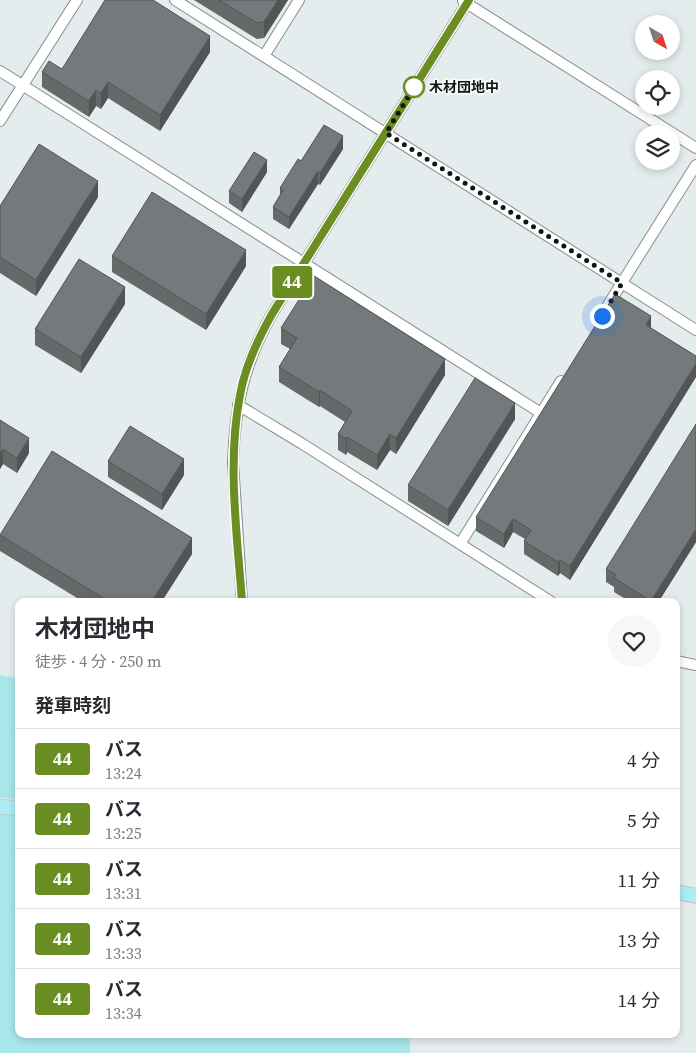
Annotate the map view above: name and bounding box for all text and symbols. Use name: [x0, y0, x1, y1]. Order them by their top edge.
north arrow: [635, 15, 680, 60]
map controls: [635, 15, 680, 170]
button: locate: [635, 70, 680, 115]
marker: 木材団地中: [403, 76, 425, 98]
place label: 木材団地中: [429, 77, 499, 97]
button: layers: [635, 125, 680, 170]
line badge: 44: [270, 266, 314, 298]
text: 44: [282, 269, 302, 294]
your location: [590, 304, 615, 329]
text: 木材団地中: [35, 612, 155, 645]
button: heart: [608, 615, 660, 667]
text: 徒歩 · 4 分 · 250 m: [35, 650, 161, 672]
text: 発車時刻: [35, 692, 111, 718]
text: バス: [105, 736, 143, 762]
text: 44: [53, 746, 72, 771]
text: 4 分: [627, 747, 660, 773]
text: 13:24: [105, 762, 142, 784]
text: バス: [105, 796, 143, 822]
text: 44: [53, 806, 72, 831]
text: 5 分: [627, 807, 660, 833]
text: 13:25: [105, 822, 142, 844]
text: バス: [105, 856, 143, 882]
text: 44: [53, 866, 72, 891]
text: 11 分: [618, 867, 660, 893]
text: 13:31: [105, 882, 142, 904]
text: バス: [105, 916, 143, 942]
text: 44: [53, 926, 72, 951]
text: 13 分: [618, 927, 660, 953]
text: 13:33: [105, 942, 142, 964]
text: バス: [105, 976, 143, 1002]
text: 44: [53, 986, 72, 1011]
text: 14 分: [618, 987, 660, 1013]
text: 13:34: [105, 1002, 142, 1024]

